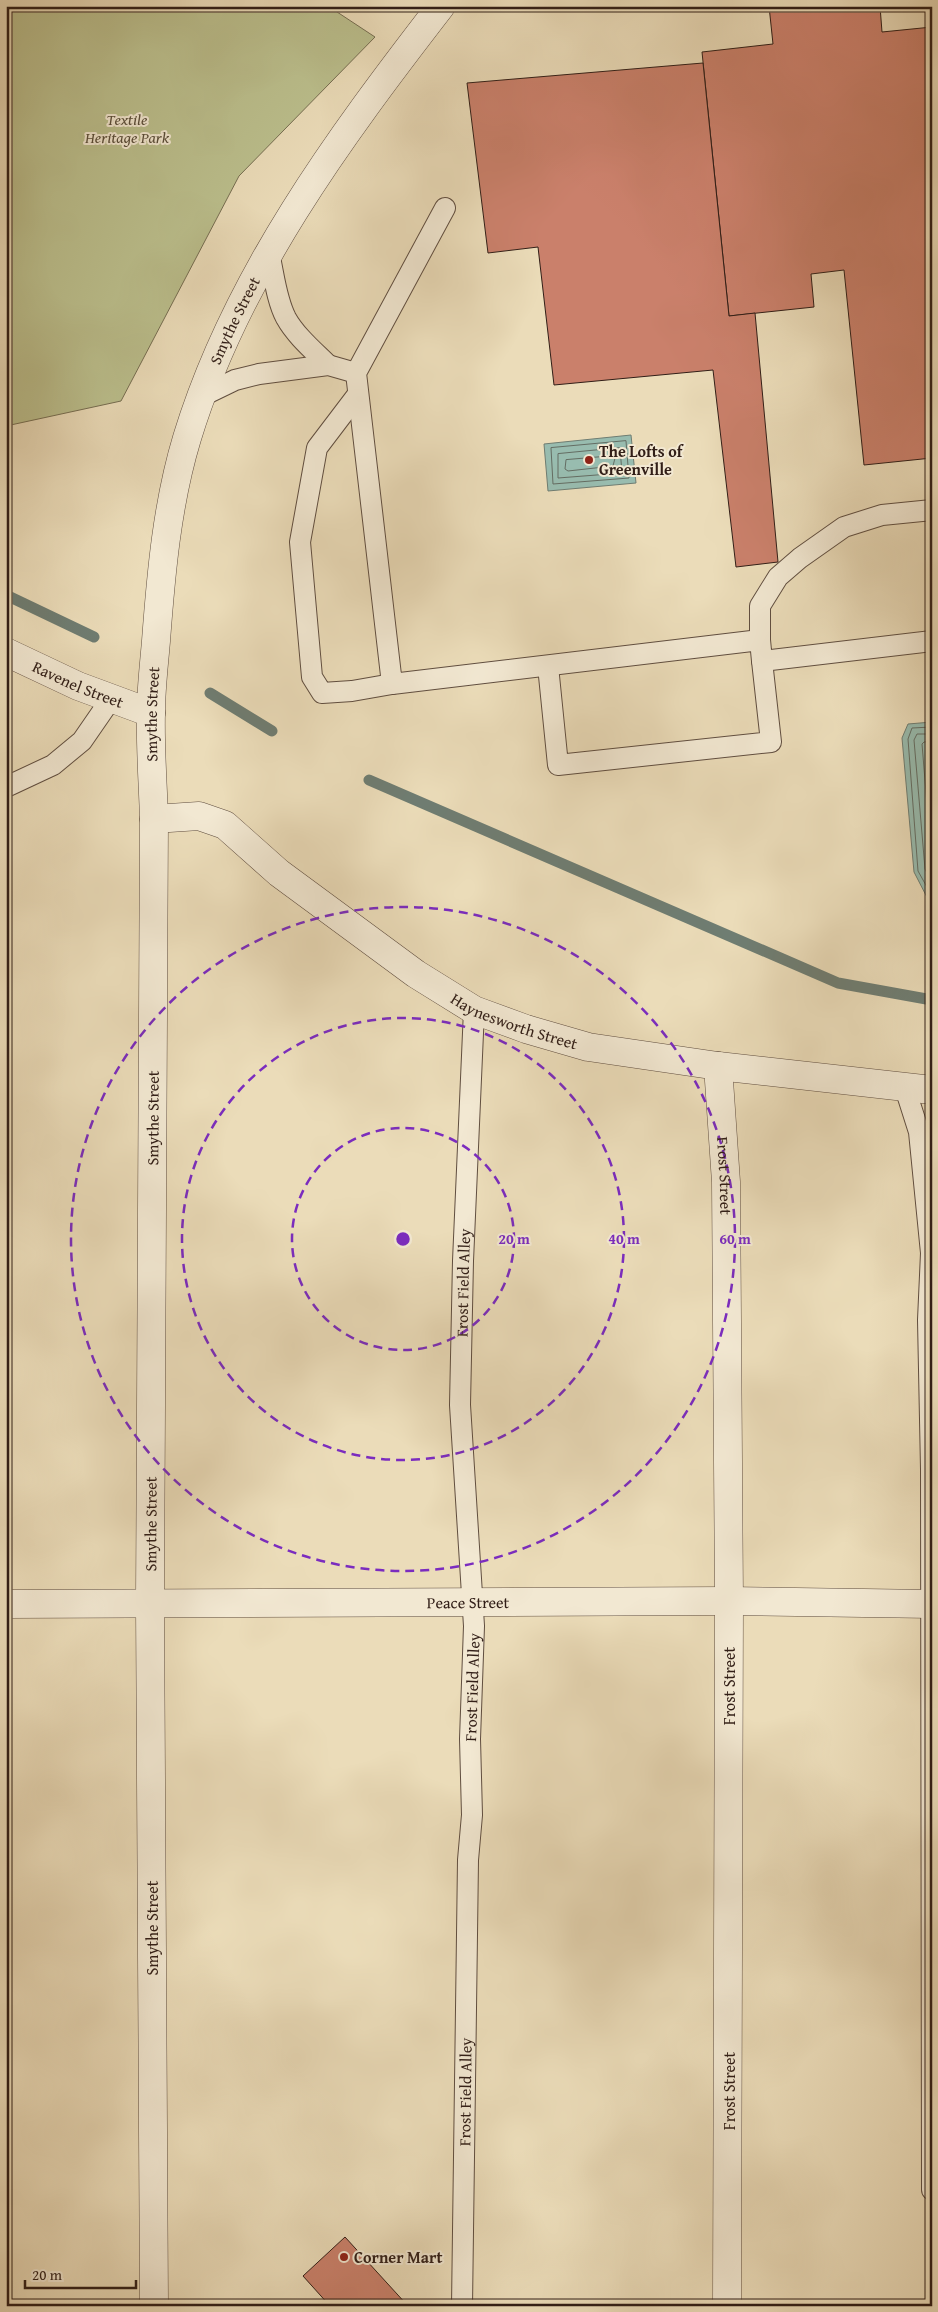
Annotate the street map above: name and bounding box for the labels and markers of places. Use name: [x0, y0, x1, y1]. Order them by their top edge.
place label: The Lofts of Greenville: [599, 439, 685, 481]
marker: The Lofts of Greenville: [583, 454, 595, 466]
centre of rings: [394, 1230, 412, 1248]
place label: Corner Mart: [354, 2245, 442, 2269]
marker: Corner Mart: [338, 2251, 350, 2263]

